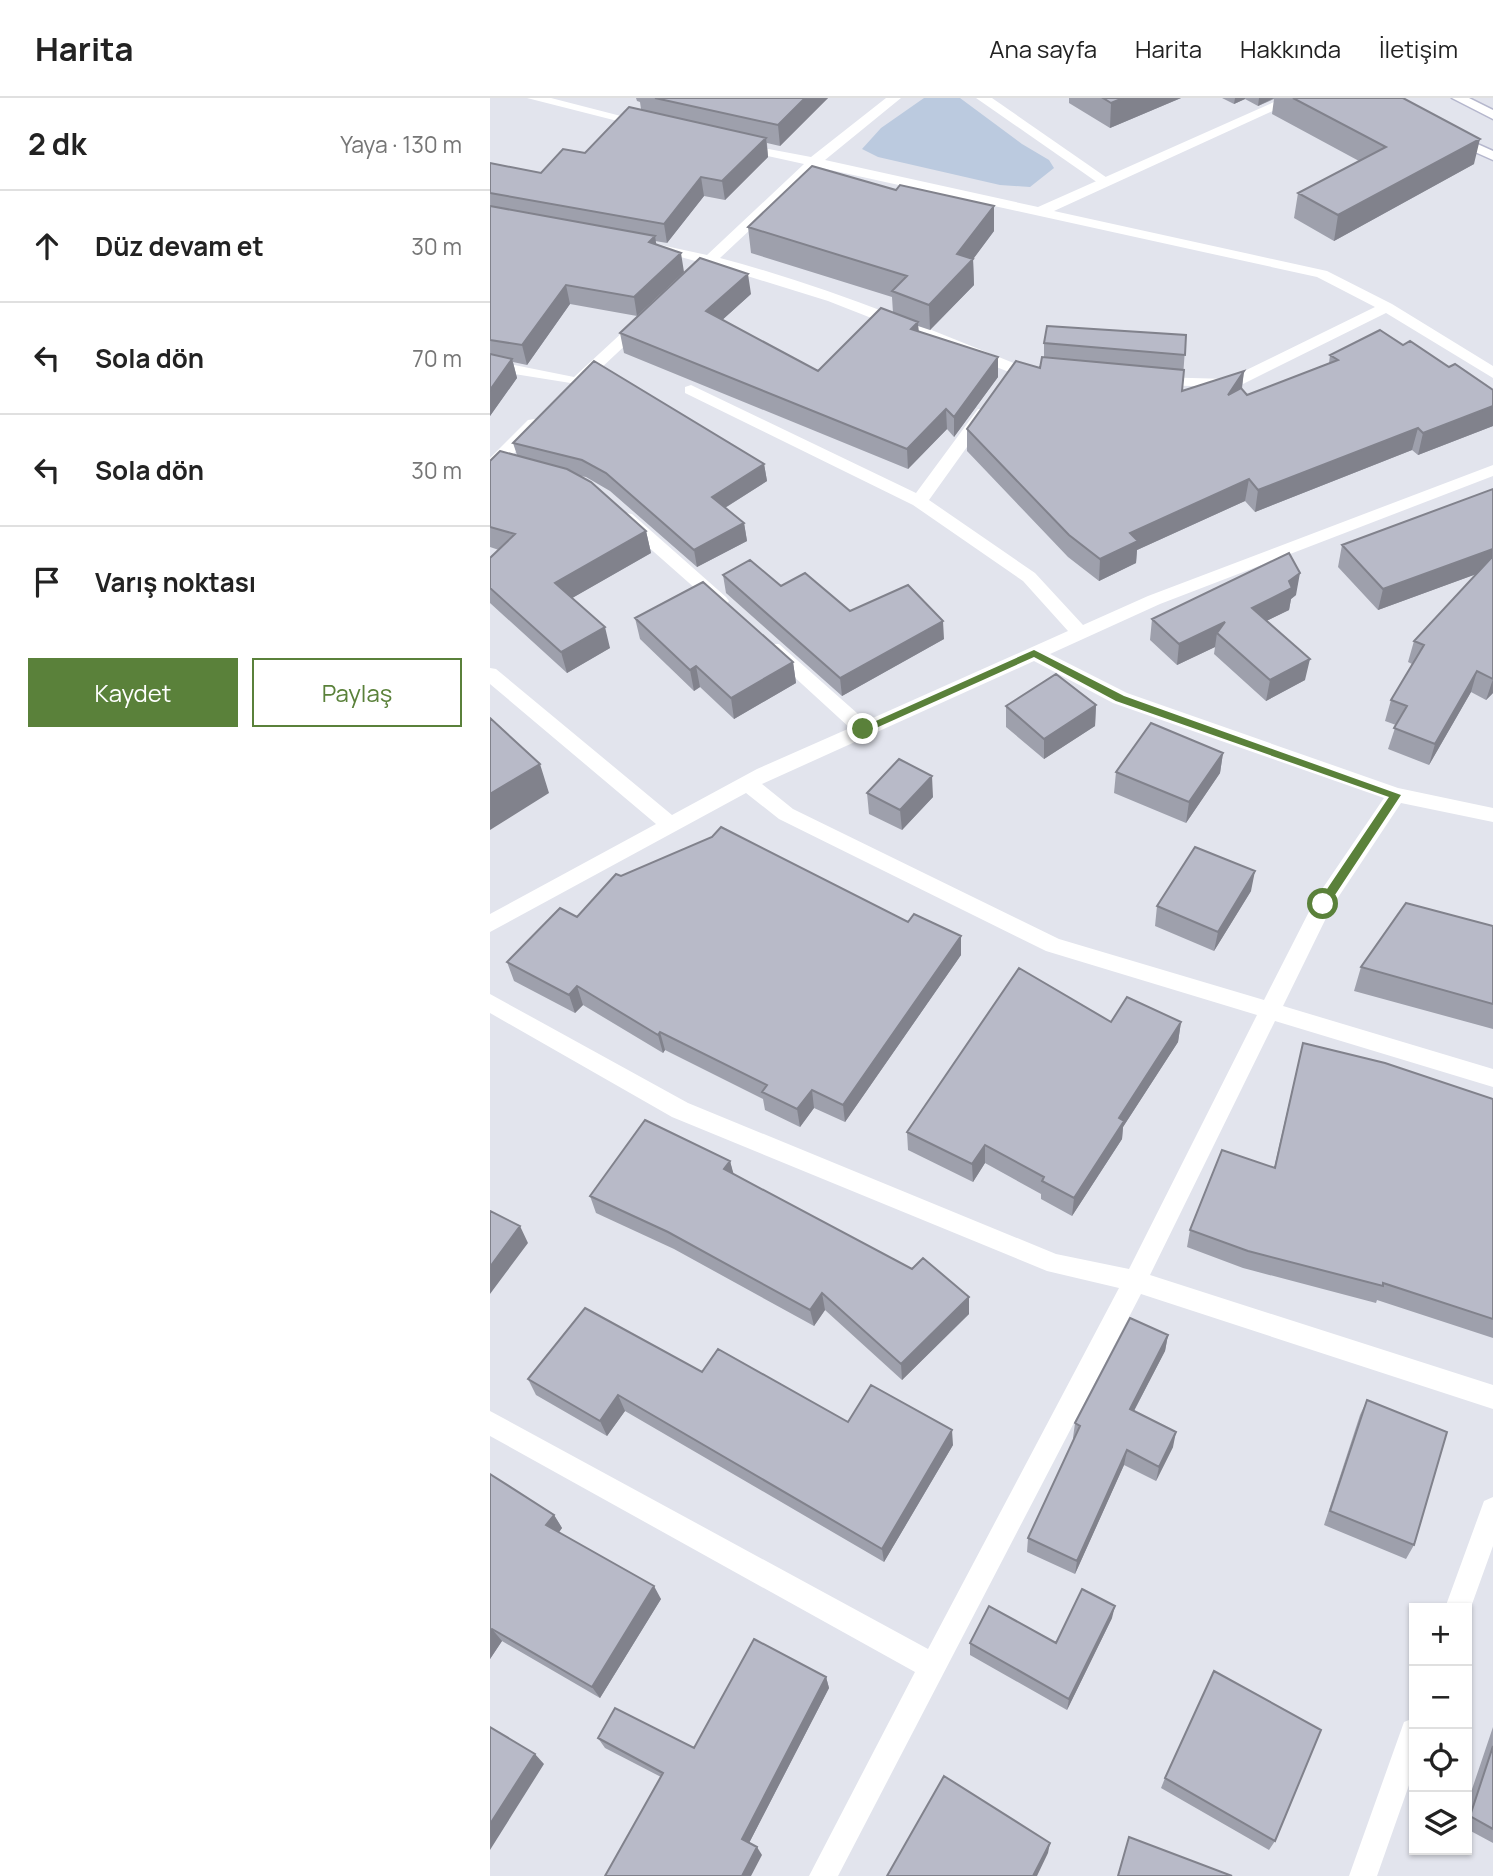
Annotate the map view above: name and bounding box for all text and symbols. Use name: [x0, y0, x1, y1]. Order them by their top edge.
text: Harita: [35, 26, 134, 71]
text: Ana sayfa: [989, 32, 1097, 65]
text: Harita: [1135, 32, 1202, 65]
text: Hakkında: [1240, 32, 1341, 65]
text: İletişim: [1379, 32, 1458, 65]
text: 2 dk: [28, 123, 87, 164]
text: Yaya · 130 m: [340, 128, 462, 160]
icon: ahead: [28, 227, 66, 265]
text: Düz devam et: [95, 228, 264, 264]
text: 30 m: [411, 230, 462, 262]
icon: left: [28, 339, 66, 377]
text: Sola dön: [95, 340, 204, 376]
text: 70 m: [412, 342, 462, 374]
icon: left: [28, 451, 66, 489]
text: Sola dön: [95, 452, 204, 488]
text: 30 m: [411, 454, 462, 486]
icon: arrive: [28, 563, 66, 601]
text: Varış noktası: [95, 564, 256, 600]
button: Kaydet: [28, 658, 238, 727]
button: Paylaş: [252, 658, 462, 727]
route end: [847, 713, 878, 744]
route start: [1307, 888, 1338, 919]
map controls: [1409, 1603, 1472, 1855]
button: +: [1409, 1603, 1472, 1666]
button: −: [1409, 1666, 1472, 1729]
button: locate: [1409, 1729, 1472, 1792]
button: layers: [1409, 1792, 1472, 1855]

